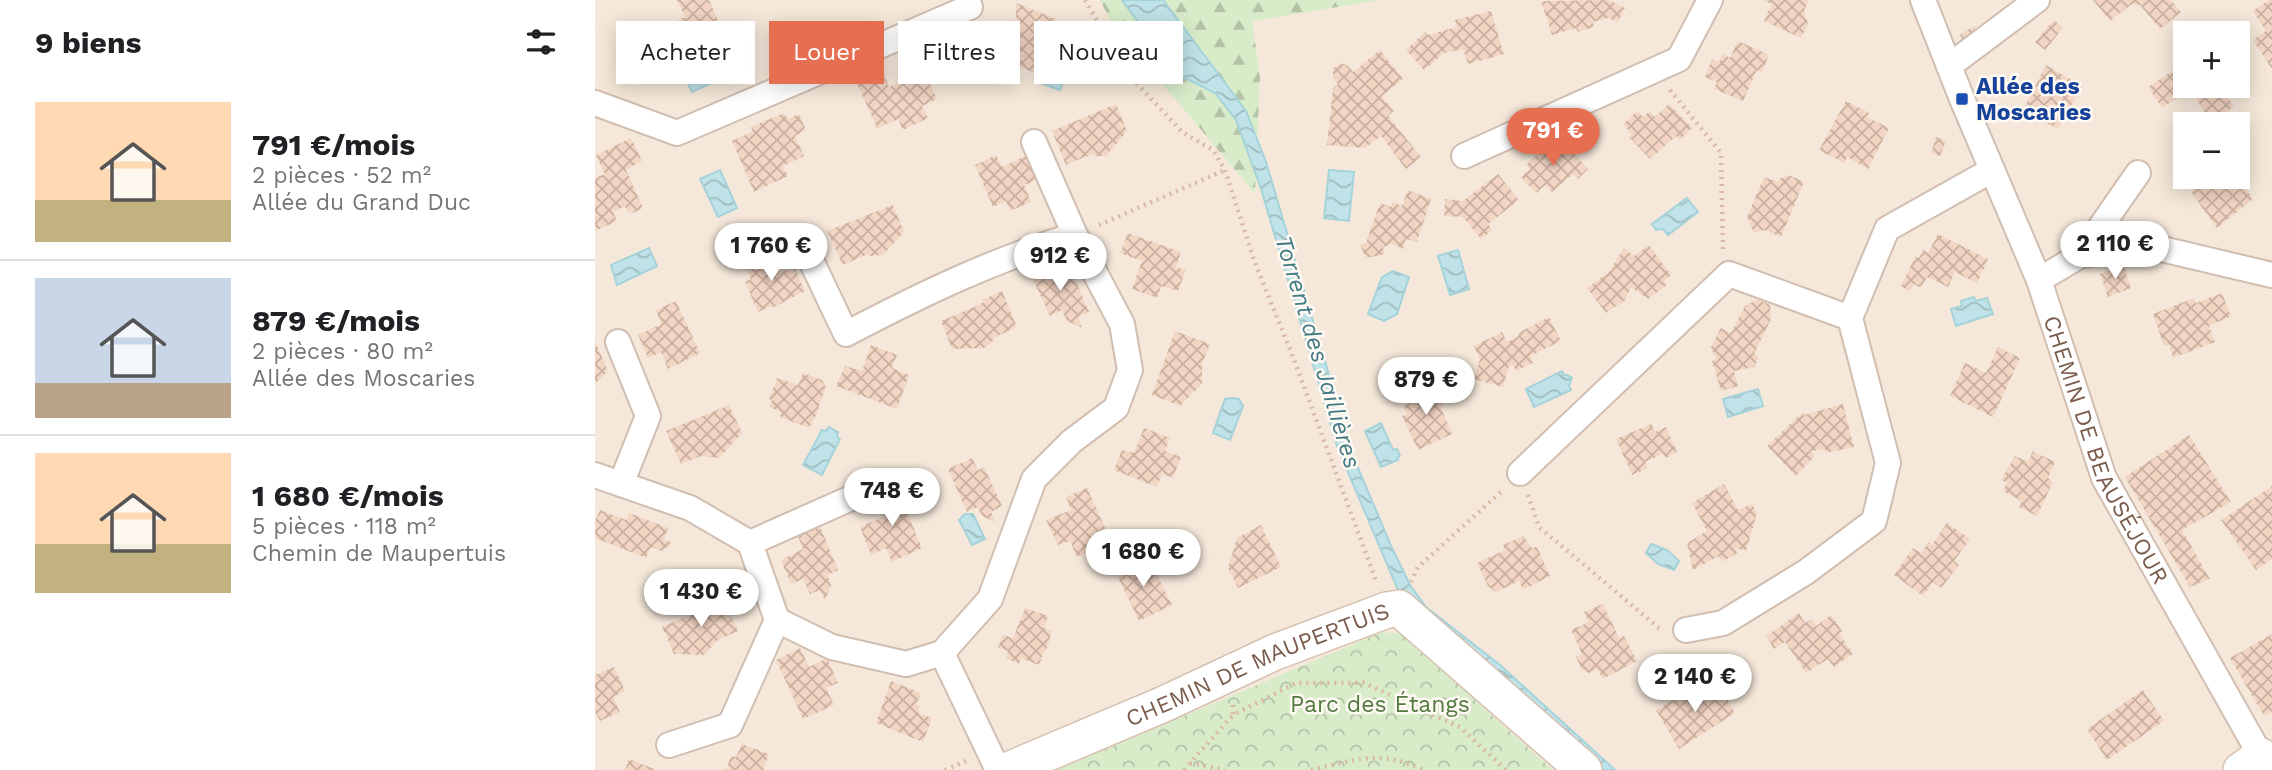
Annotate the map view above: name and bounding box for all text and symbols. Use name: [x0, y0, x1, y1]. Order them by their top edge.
chip: Acheter: [616, 21, 755, 84]
chip: Louer: [769, 21, 884, 84]
chip: Filtres: [898, 21, 1020, 84]
chip: Nouveau: [1034, 21, 1183, 84]
map controls: [2173, 21, 2250, 189]
button: +: [2173, 21, 2250, 98]
icon: filters: [522, 23, 560, 61]
text: 9 biens: [35, 25, 142, 60]
place label: Allée des Moscaries: [1976, 73, 2091, 126]
marker: Allée des Moscaries: [1954, 91, 1970, 107]
pin: 791 €: [1504, 108, 1602, 168]
button: −: [2173, 112, 2250, 189]
text: 791 €: [1523, 117, 1583, 144]
text: 791 €/mois: [252, 127, 415, 162]
icon: home: [91, 130, 175, 214]
text: 2 pièces · 52 m²: [252, 162, 431, 189]
text: Allée du Grand Duc: [252, 189, 471, 216]
pin: 2 110 €: [2050, 222, 2180, 281]
pin: 1 760 €: [706, 224, 836, 283]
text: 2 110 €: [2076, 230, 2154, 257]
text: 1 760 €: [731, 232, 811, 259]
water label: Torrent des Jaillières: [1269, 232, 1367, 472]
pin: 912 €: [1011, 233, 1109, 293]
text: 912 €: [1030, 242, 1090, 269]
text: 879 €/mois: [252, 303, 420, 338]
icon: home: [91, 306, 175, 390]
street label: CHEMIN DE BEAUSÉJOUR: [2038, 312, 2174, 589]
text: 2 pièces · 80 m²: [252, 338, 433, 365]
pin: 879 €: [1377, 358, 1475, 417]
text: Allée des Moscaries: [252, 365, 475, 392]
text: 879 €: [1394, 366, 1458, 393]
pin: 748 €: [843, 468, 941, 528]
text: 748 €: [860, 477, 924, 504]
text: 1 680 €/mois: [252, 478, 444, 513]
icon: home: [91, 481, 175, 565]
text: 5 pièces · 118 m²: [252, 513, 436, 540]
pin: 1 680 €: [1078, 530, 1208, 589]
text: 1 680 €: [1102, 538, 1184, 565]
text: Chemin de Maupertuis: [252, 540, 506, 567]
pin: 1 430 €: [636, 570, 766, 629]
text: 1 430 €: [660, 578, 742, 605]
street label: CHEMIN DE MAUPERTUIS: [1122, 597, 1393, 733]
pin: 2 140 €: [1630, 654, 1760, 714]
text: 2 140 €: [1654, 663, 1736, 690]
park label: Parc des Étangs: [1290, 691, 1470, 718]

